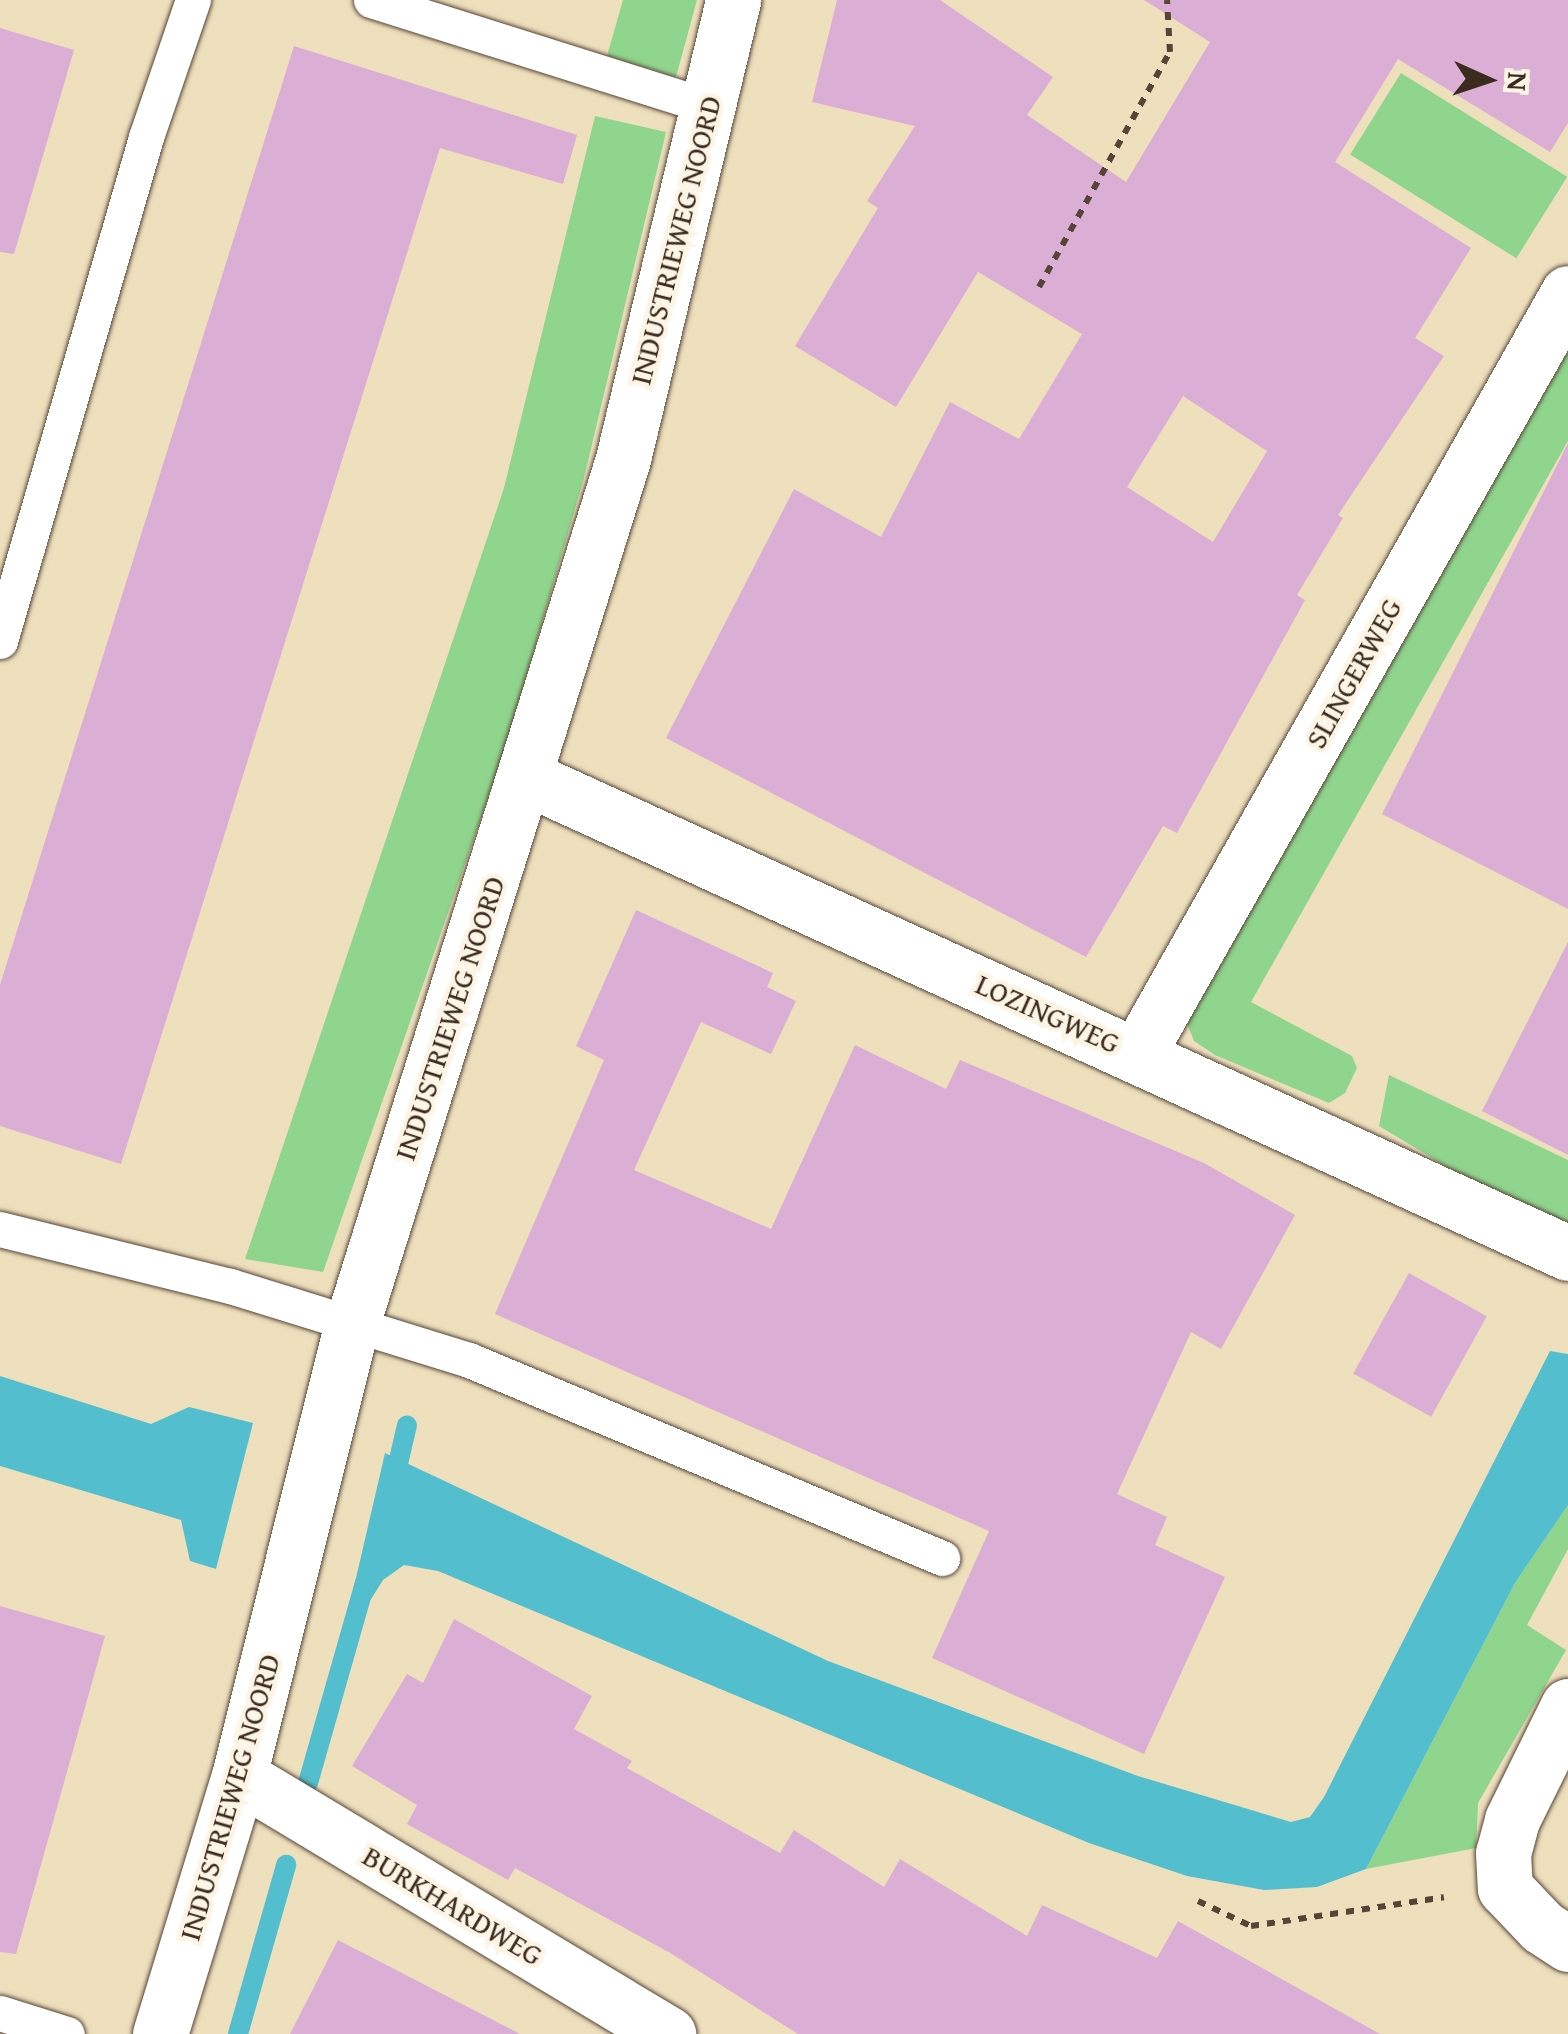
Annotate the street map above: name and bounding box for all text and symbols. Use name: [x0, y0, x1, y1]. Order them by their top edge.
north arrow: [1438, 30, 1538, 130]
text: N: [1497, 71, 1539, 92]
street label: INDUSTRIEWEG NOORD: [622, 92, 728, 388]
street label: SLINGERWEG: [1297, 592, 1409, 754]
street label: INDUSTRIEWEG NOORD: [386, 871, 512, 1165]
street label: LOZINGWEG: [971, 965, 1125, 1061]
street label: INDUSTRIEWEG NOORD: [171, 1650, 287, 1944]
street label: BURKHARDWEG: [357, 1837, 549, 1973]

